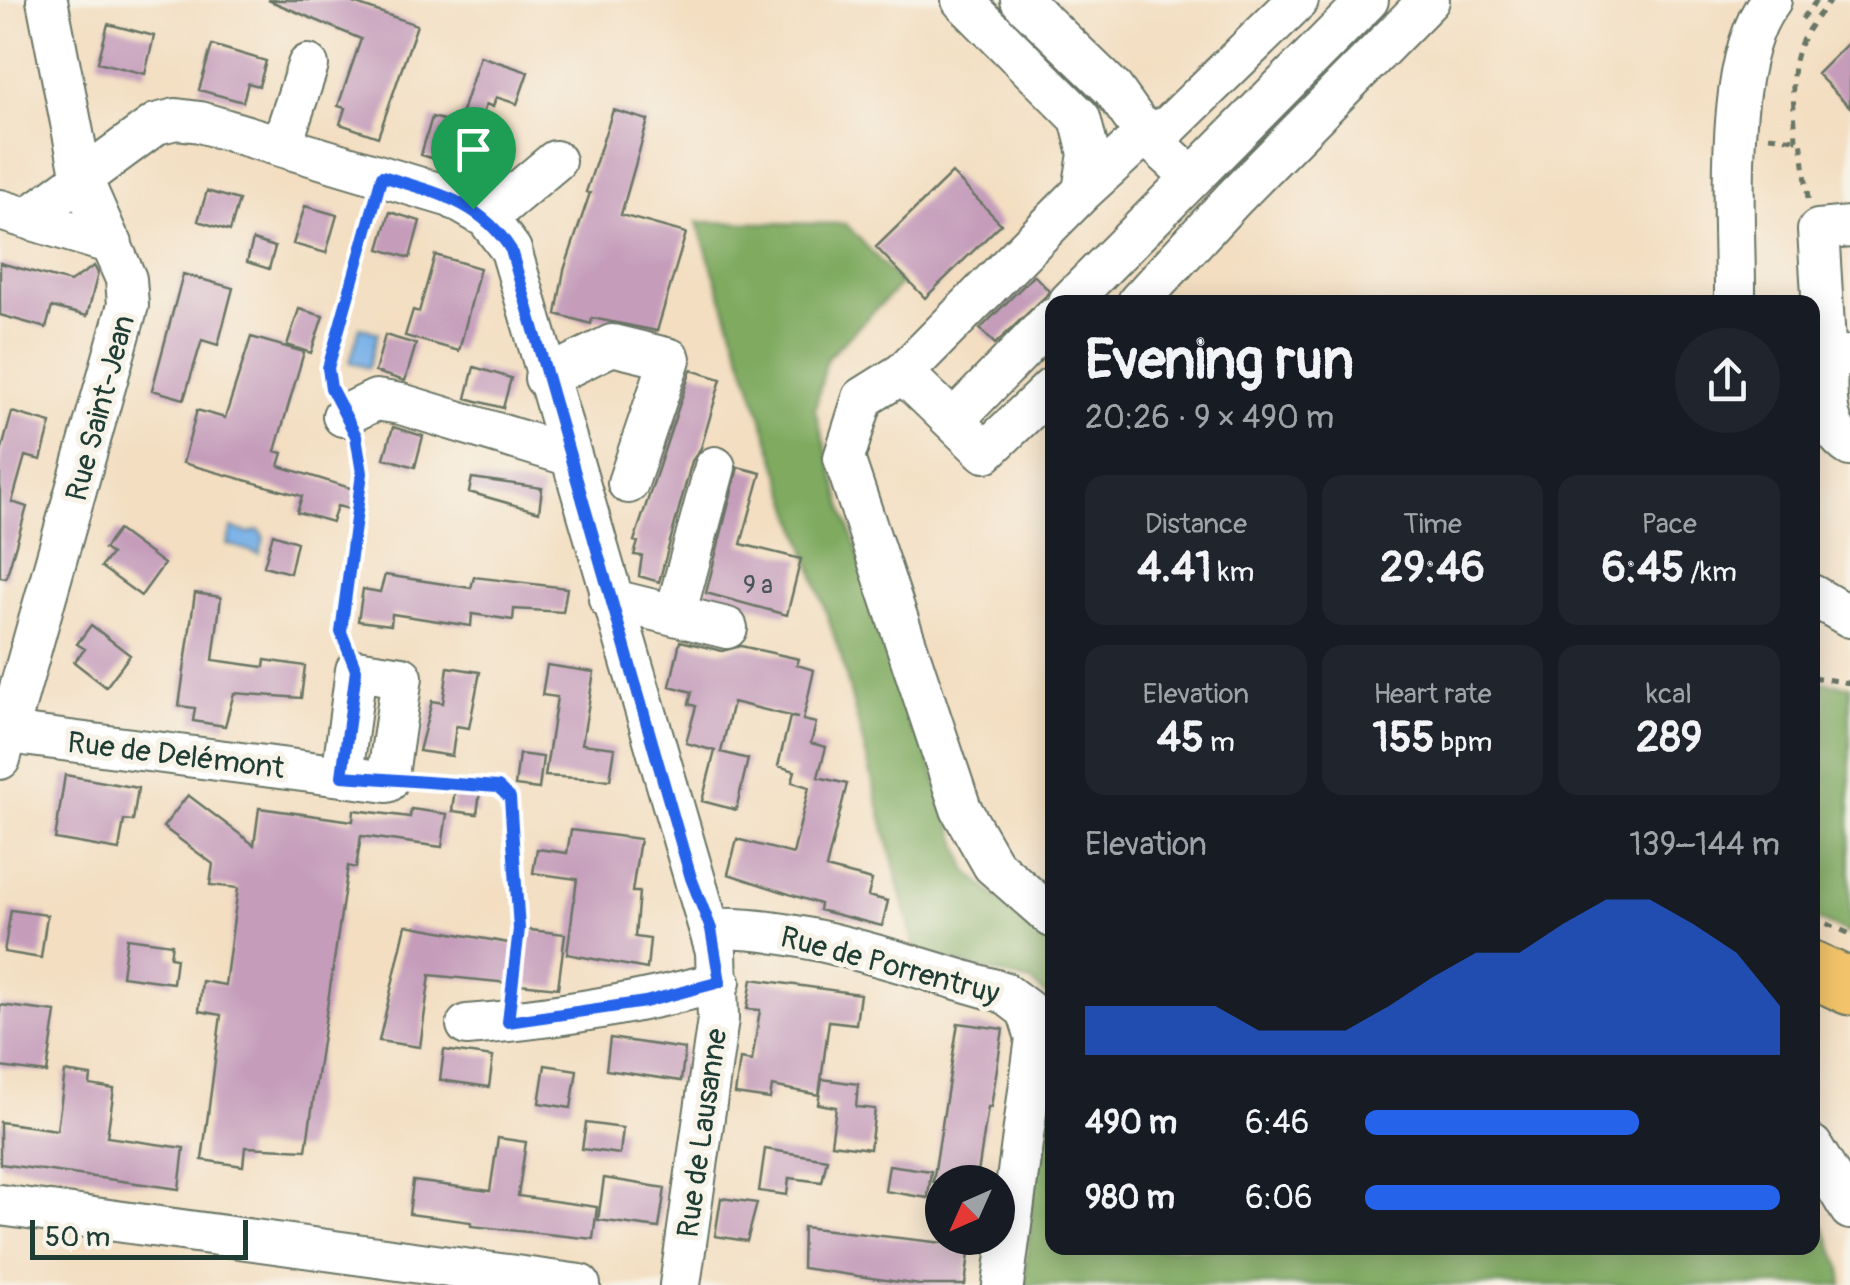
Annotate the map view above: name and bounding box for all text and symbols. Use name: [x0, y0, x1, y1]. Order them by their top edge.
pin: [431, 107, 516, 210]
icon: arrive: [446, 122, 501, 177]
street label: Rue Saint-Jean: [58, 311, 143, 505]
text: Evening run: [1085, 326, 1354, 395]
button: share: [1675, 328, 1780, 433]
text: 20:26 · 9 × 490 m: [1085, 398, 1334, 438]
text: Distance: [1145, 507, 1247, 542]
text: Time: [1403, 507, 1462, 542]
text: Pace: [1641, 507, 1697, 542]
text: 4.41: [1137, 542, 1212, 594]
text: 29:46: [1380, 542, 1485, 594]
text: 6:45: [1601, 542, 1684, 594]
text: km: [1212, 555, 1254, 590]
text: /km: [1684, 555, 1737, 590]
house number: 9 a: [743, 570, 773, 601]
text: Elevation: [1142, 677, 1249, 712]
text: Heart rate: [1373, 677, 1492, 712]
text: kcal: [1646, 677, 1692, 712]
text: 45: [1157, 712, 1204, 764]
text: 155: [1373, 712, 1435, 764]
text: 289: [1636, 712, 1702, 764]
street label: Rue de Delémont: [66, 724, 287, 787]
text: m: [1204, 725, 1235, 760]
text: bpm: [1435, 725, 1492, 760]
text: Elevation: [1085, 825, 1207, 865]
text: 139–144 m: [1629, 825, 1780, 865]
street label: Rue de Porrentruy: [776, 918, 1004, 1013]
street label: Rue de Lausanne: [670, 1026, 736, 1240]
text: 490 m: [1085, 1103, 1177, 1143]
text: 6:46: [1245, 1103, 1309, 1143]
north arrow: [925, 1165, 1015, 1255]
map controls: [925, 1165, 1015, 1255]
text: 980 m: [1085, 1178, 1175, 1218]
text: 6:06: [1245, 1178, 1313, 1218]
scale bar: [30, 1215, 248, 1260]
text: 50 m: [45, 1220, 110, 1255]

